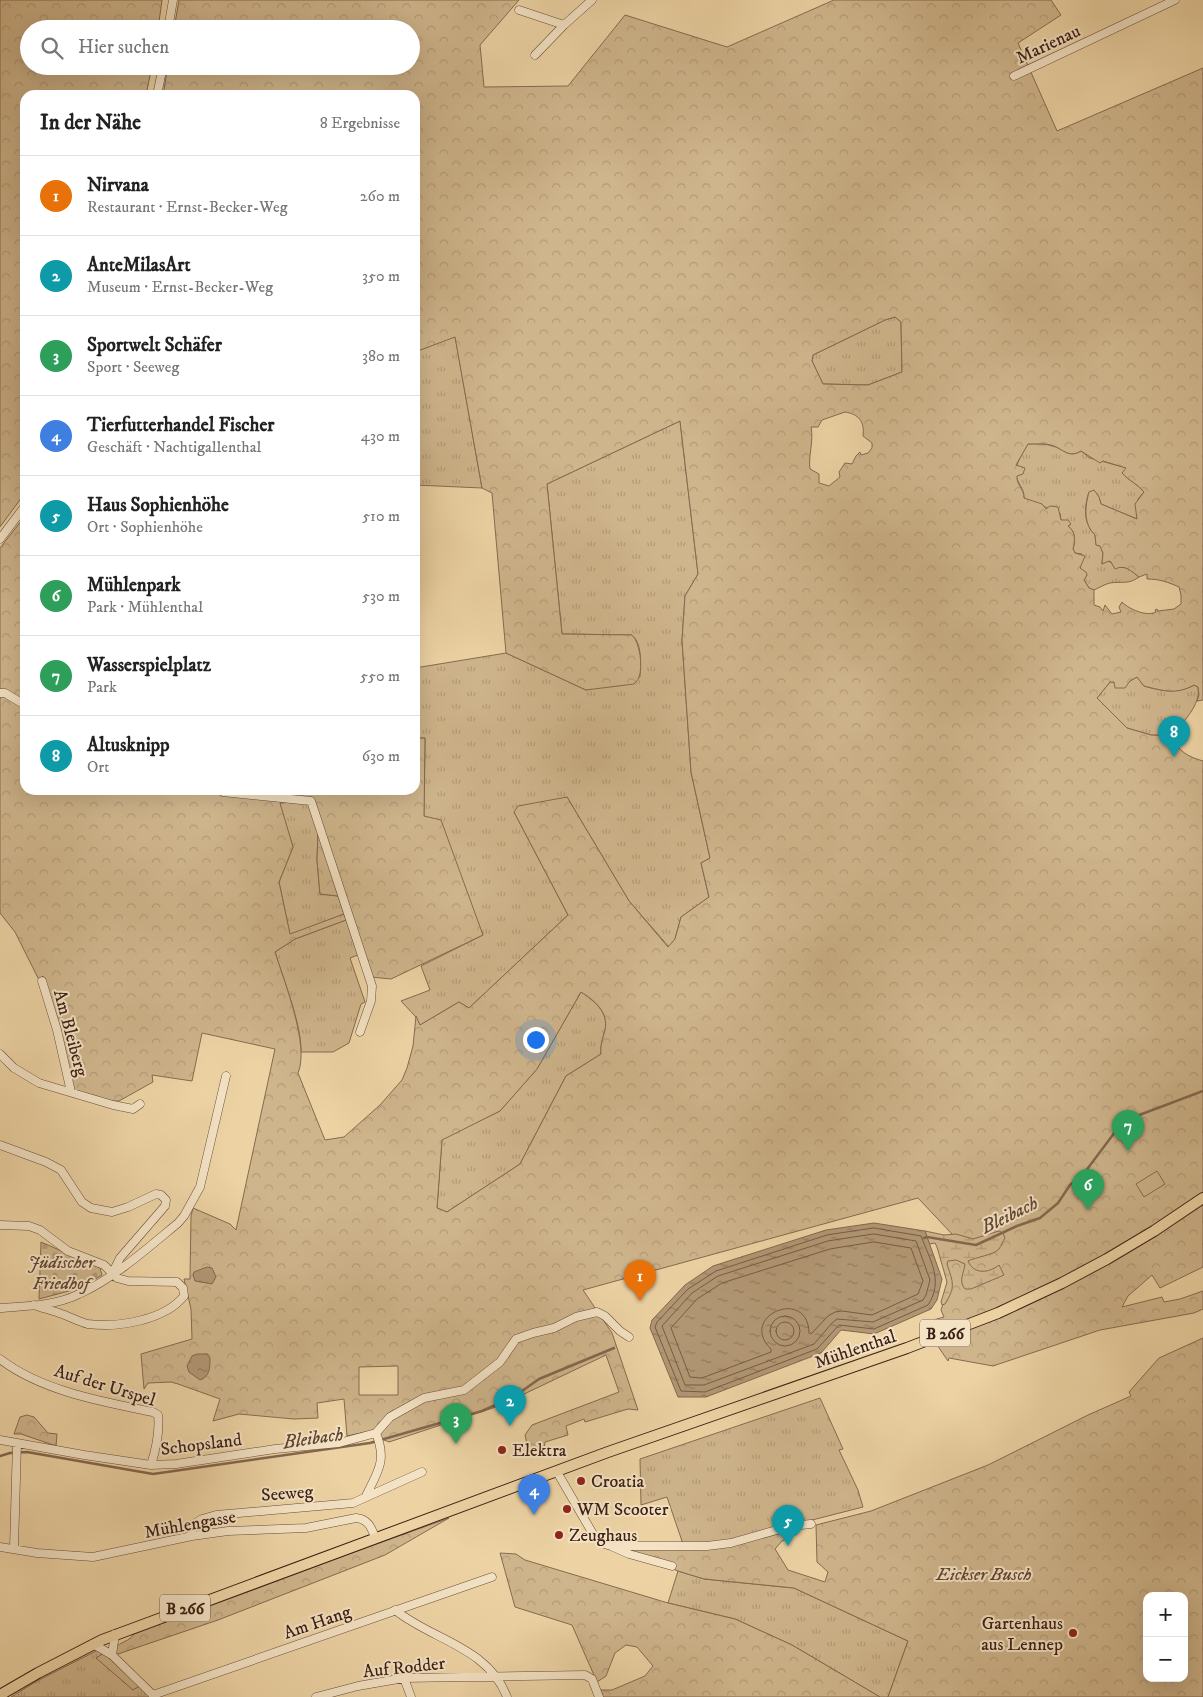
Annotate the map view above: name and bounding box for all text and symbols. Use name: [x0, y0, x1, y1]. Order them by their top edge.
search box: [20, 20, 420, 75]
street label: Marienau: [1013, 20, 1084, 69]
icon: search: [38, 34, 66, 62]
text: Hier suchen: [78, 36, 169, 59]
text: In der Nähe: [40, 110, 141, 136]
text: 8 Ergebnisse: [320, 113, 400, 133]
text: Nirvana: [87, 174, 149, 197]
text: 1: [53, 186, 59, 206]
text: 260 m: [360, 186, 400, 206]
text: Restaurant · Ernst-Becker-Weg: [87, 197, 287, 217]
text: AnteMilasArt: [87, 254, 191, 277]
text: 2: [52, 266, 60, 286]
text: 350 m: [362, 266, 400, 286]
text: Museum · Ernst-Becker-Weg: [87, 277, 273, 297]
text: Sportwelt Schäfer: [87, 334, 222, 357]
text: 3: [53, 346, 59, 366]
text: 380 m: [362, 346, 400, 366]
text: Sport · Seeweg: [87, 357, 179, 377]
text: Tierfutterhandel Fischer: [87, 414, 274, 437]
text: 4: [51, 426, 61, 446]
text: 430 m: [361, 426, 400, 446]
text: Geschäft · Nachtigallenthal: [87, 437, 261, 457]
text: Haus Sophienhöhe: [87, 494, 229, 517]
text: 5: [52, 506, 60, 526]
text: 510 m: [362, 506, 400, 526]
text: Ort · Sophienhöhe: [87, 517, 203, 537]
text: Mühlenpark: [87, 574, 181, 597]
text: 6: [52, 586, 60, 606]
text: 530 m: [362, 586, 400, 606]
text: Park · Mühlenthal: [87, 597, 203, 617]
text: Wasserspielplatz: [87, 654, 211, 677]
text: 7: [52, 666, 60, 686]
text: 550 m: [360, 666, 400, 686]
text: Park: [87, 677, 117, 697]
pin: 8: [1158, 716, 1190, 757]
text: Altusknipp: [87, 734, 170, 757]
text: 8: [52, 746, 60, 766]
text: 630 m: [362, 746, 400, 766]
text: Ort: [87, 757, 109, 777]
street label: Am Bleiberg: [48, 987, 92, 1079]
your location: [523, 1027, 549, 1053]
pin: 7: [1112, 1110, 1144, 1151]
pin: 6: [1072, 1169, 1104, 1210]
water label: Bleibach: [977, 1192, 1042, 1239]
park label: Jüdischer Friedhof: [28, 1252, 96, 1295]
pin: 1: [624, 1260, 656, 1301]
road number: B 266: [920, 1320, 970, 1346]
street label: Mühlenthal: [812, 1326, 900, 1374]
street label: Auf der Urspel: [51, 1360, 159, 1412]
pin: 2: [494, 1385, 526, 1426]
pin: 3: [440, 1403, 472, 1444]
water label: Bleibach: [281, 1423, 345, 1454]
street label: Schopsland: [159, 1429, 243, 1461]
place label: Elektra: [512, 1440, 567, 1462]
marker: Elektra: [496, 1444, 508, 1456]
place label: Croatia: [591, 1471, 644, 1493]
pin: 4: [518, 1474, 550, 1515]
marker: Croatia: [575, 1475, 587, 1487]
street label: Seeweg: [260, 1481, 314, 1507]
place label: WM Scooter: [576, 1499, 669, 1521]
marker: WM Scooter: [561, 1503, 573, 1515]
pin: 5: [772, 1505, 804, 1546]
street label: Mühlengasse: [143, 1506, 238, 1544]
place label: Zeughaus: [569, 1525, 637, 1547]
marker: Zeughaus: [553, 1529, 565, 1541]
park label: Eickser Busch: [935, 1564, 1032, 1586]
map controls: [1143, 1592, 1188, 1682]
button: +: [1143, 1592, 1188, 1637]
road number: B 266: [160, 1595, 210, 1622]
street label: Am Hang: [281, 1601, 354, 1645]
place label: Gartenhaus aus Lennep: [981, 1613, 1063, 1656]
marker: Gartenhaus aus Lennep: [1067, 1627, 1079, 1639]
button: −: [1143, 1637, 1188, 1682]
street label: Auf Rodder: [362, 1653, 447, 1683]

